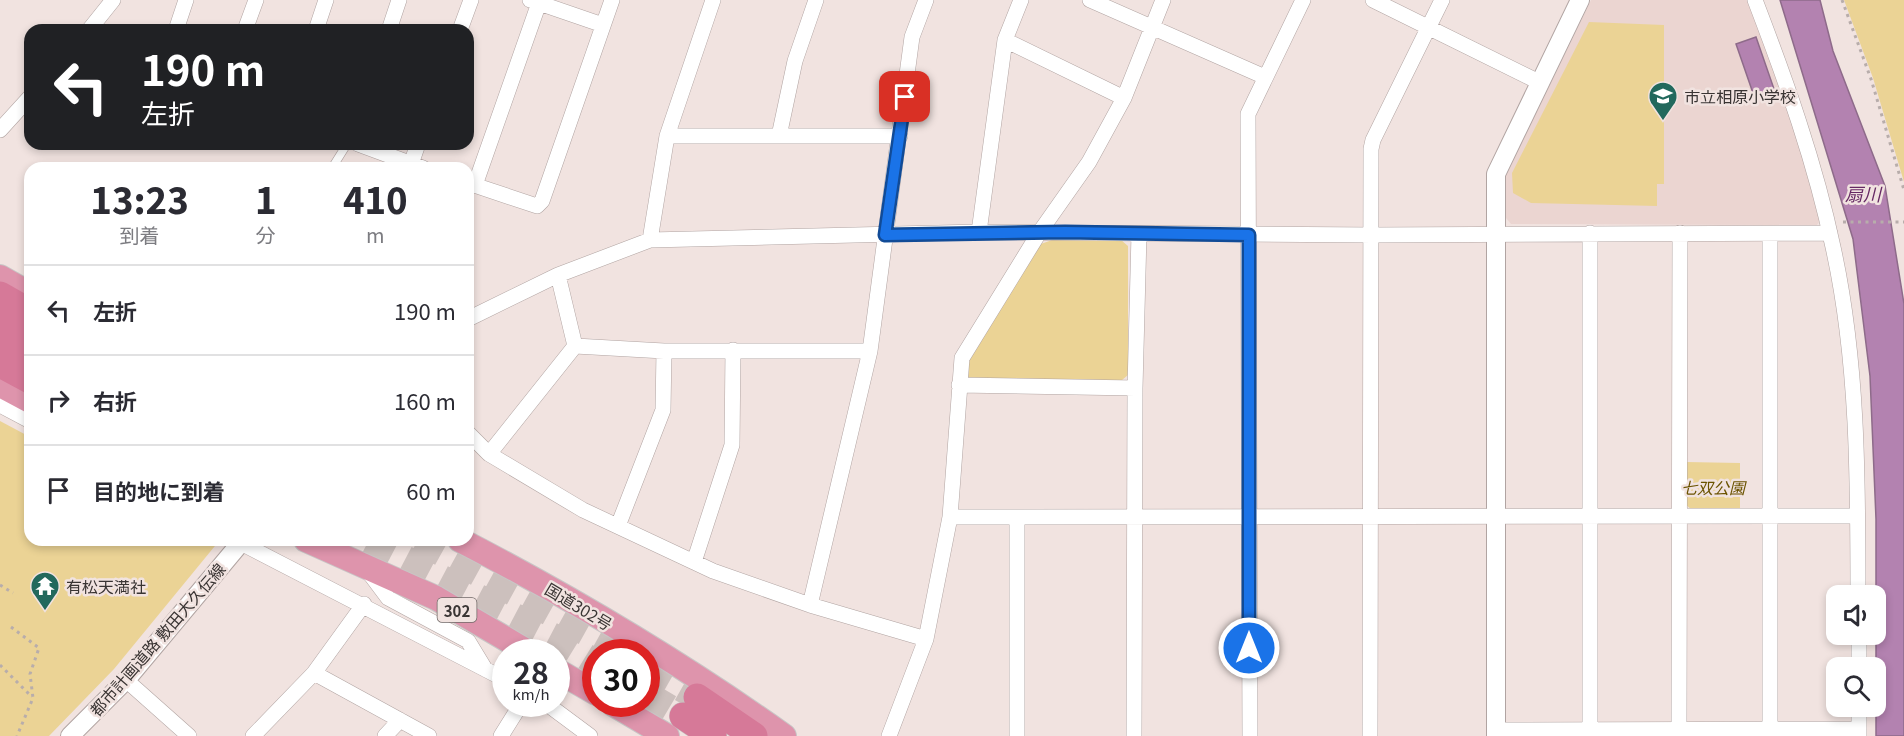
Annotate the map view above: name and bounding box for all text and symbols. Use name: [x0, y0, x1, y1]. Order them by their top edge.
text: 190 m: [141, 37, 265, 98]
icon: left: [42, 48, 120, 126]
pin: [879, 71, 930, 122]
icon: arrive: [888, 80, 921, 113]
school or university icon: 市立相原小学校: [1647, 80, 1679, 122]
place label: 市立相原小学校: [1684, 84, 1796, 108]
text: 左折: [141, 93, 195, 132]
text: 13:23: [90, 172, 189, 224]
text: 1: [255, 172, 277, 224]
text: 410: [343, 172, 408, 224]
water label: 扇川: [1845, 180, 1883, 206]
text: 到着: [120, 220, 160, 249]
text: 分: [256, 220, 276, 249]
text: m: [366, 220, 385, 249]
icon: left: [42, 294, 75, 327]
text: 左折: [93, 294, 137, 326]
text: 190 m: [394, 294, 456, 326]
icon: right: [42, 384, 75, 417]
text: 右折: [93, 384, 137, 416]
text: 160 m: [394, 384, 456, 416]
icon: arrive: [42, 474, 75, 507]
text: 目的地に到着: [93, 474, 225, 506]
text: 60 m: [406, 474, 456, 506]
park label: 七双公園: [1681, 475, 1747, 499]
street label: 都市計画道路 敷田大久伝線: [84, 557, 230, 721]
temple icon: 有松天満社: [29, 570, 61, 612]
place label: 有松天満社: [66, 574, 146, 598]
street label: 国道302号: [541, 576, 617, 636]
map controls: [1826, 585, 1886, 717]
button: sound: [1826, 585, 1886, 645]
road number: 302: [438, 598, 476, 622]
position arrow: [1217, 616, 1281, 680]
speed limit sign: 30: [582, 639, 660, 717]
text: 28: [513, 649, 549, 693]
button: search: [1826, 657, 1886, 717]
text: km/h: [512, 683, 550, 704]

